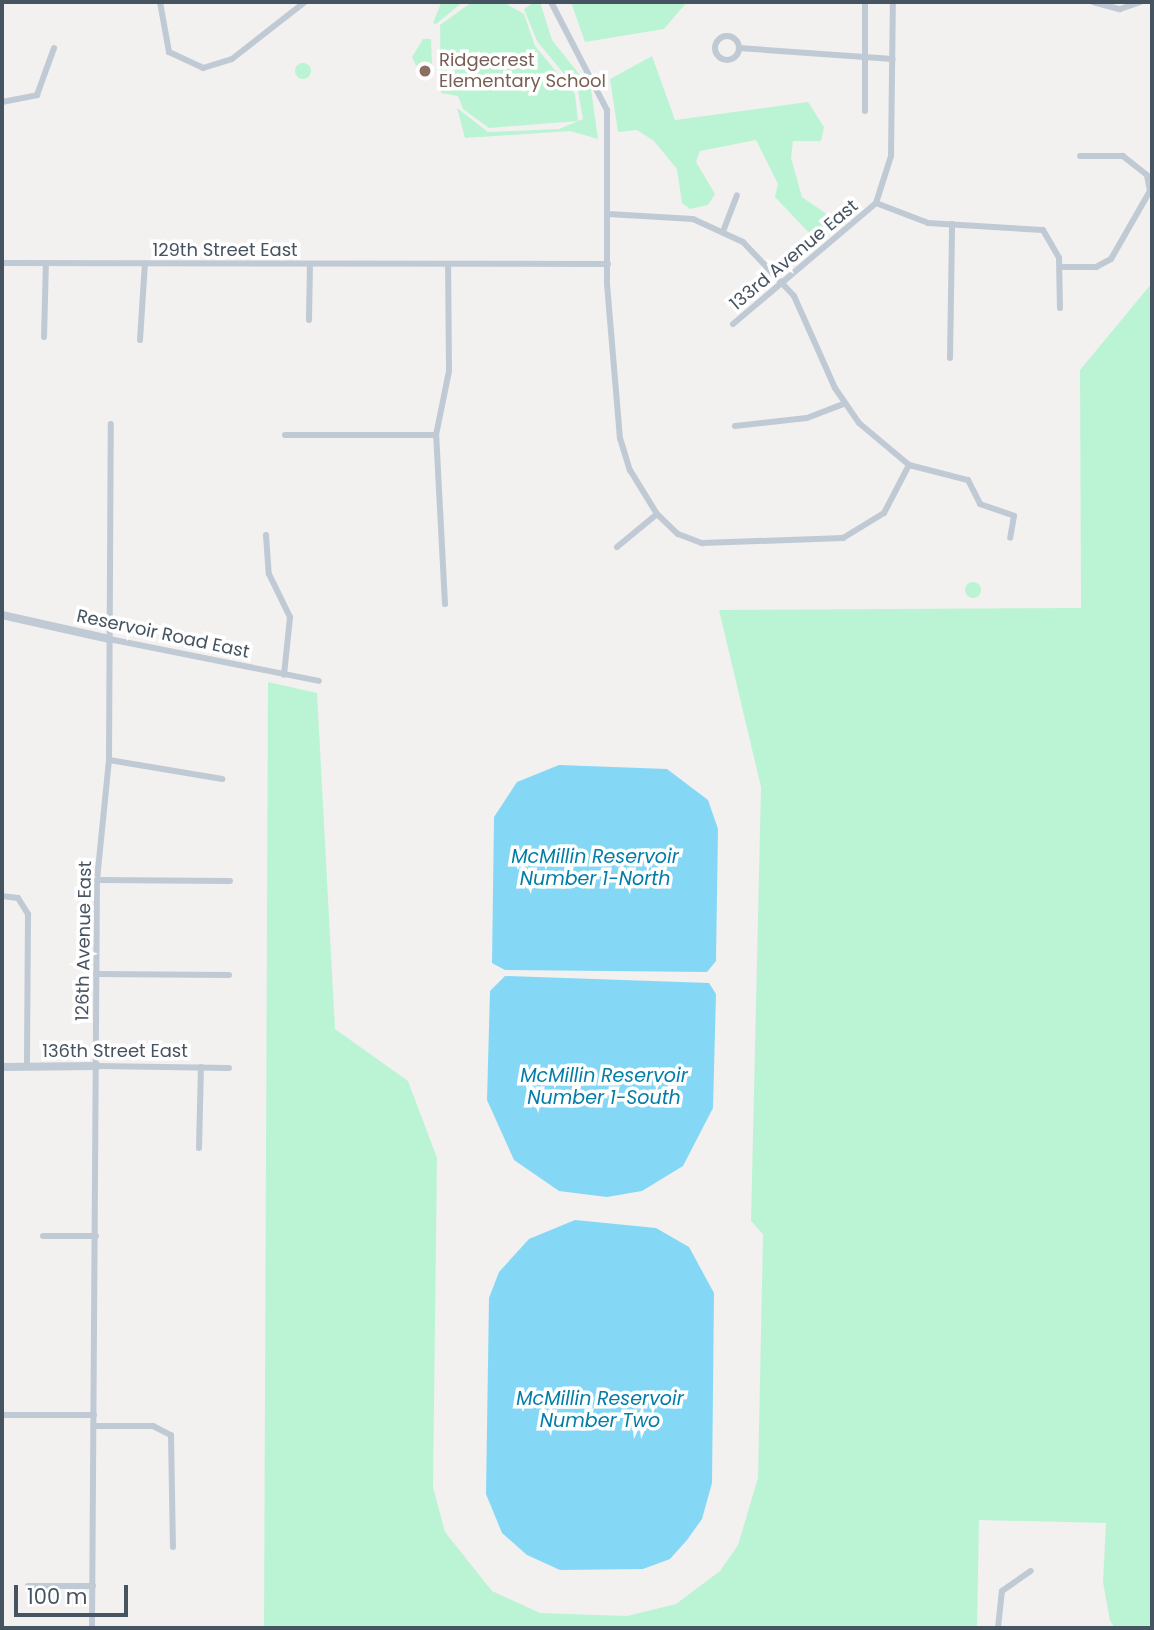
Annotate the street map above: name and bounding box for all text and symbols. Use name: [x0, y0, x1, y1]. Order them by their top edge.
place label: Ridgecrest Elementary School: [439, 50, 606, 92]
marker: Ridgecrest Elementary School: [417, 63, 433, 79]
street label: 133rd Avenue East: [726, 195, 862, 315]
street label: 129th Street East: [152, 239, 298, 261]
street label: Reservoir Road East: [75, 605, 251, 663]
water label: McMillin Reservoir Number 1-North: [511, 846, 679, 890]
street label: 126th Avenue East: [72, 861, 96, 1021]
street label: 136th Street East: [42, 1040, 188, 1062]
water label: McMillin Reservoir Number 1-South: [520, 1065, 688, 1109]
water label: McMillin Reservoir Number Two: [516, 1388, 684, 1432]
scale bar: [18, 1570, 131, 1614]
text: 100 m: [27, 1582, 87, 1611]

